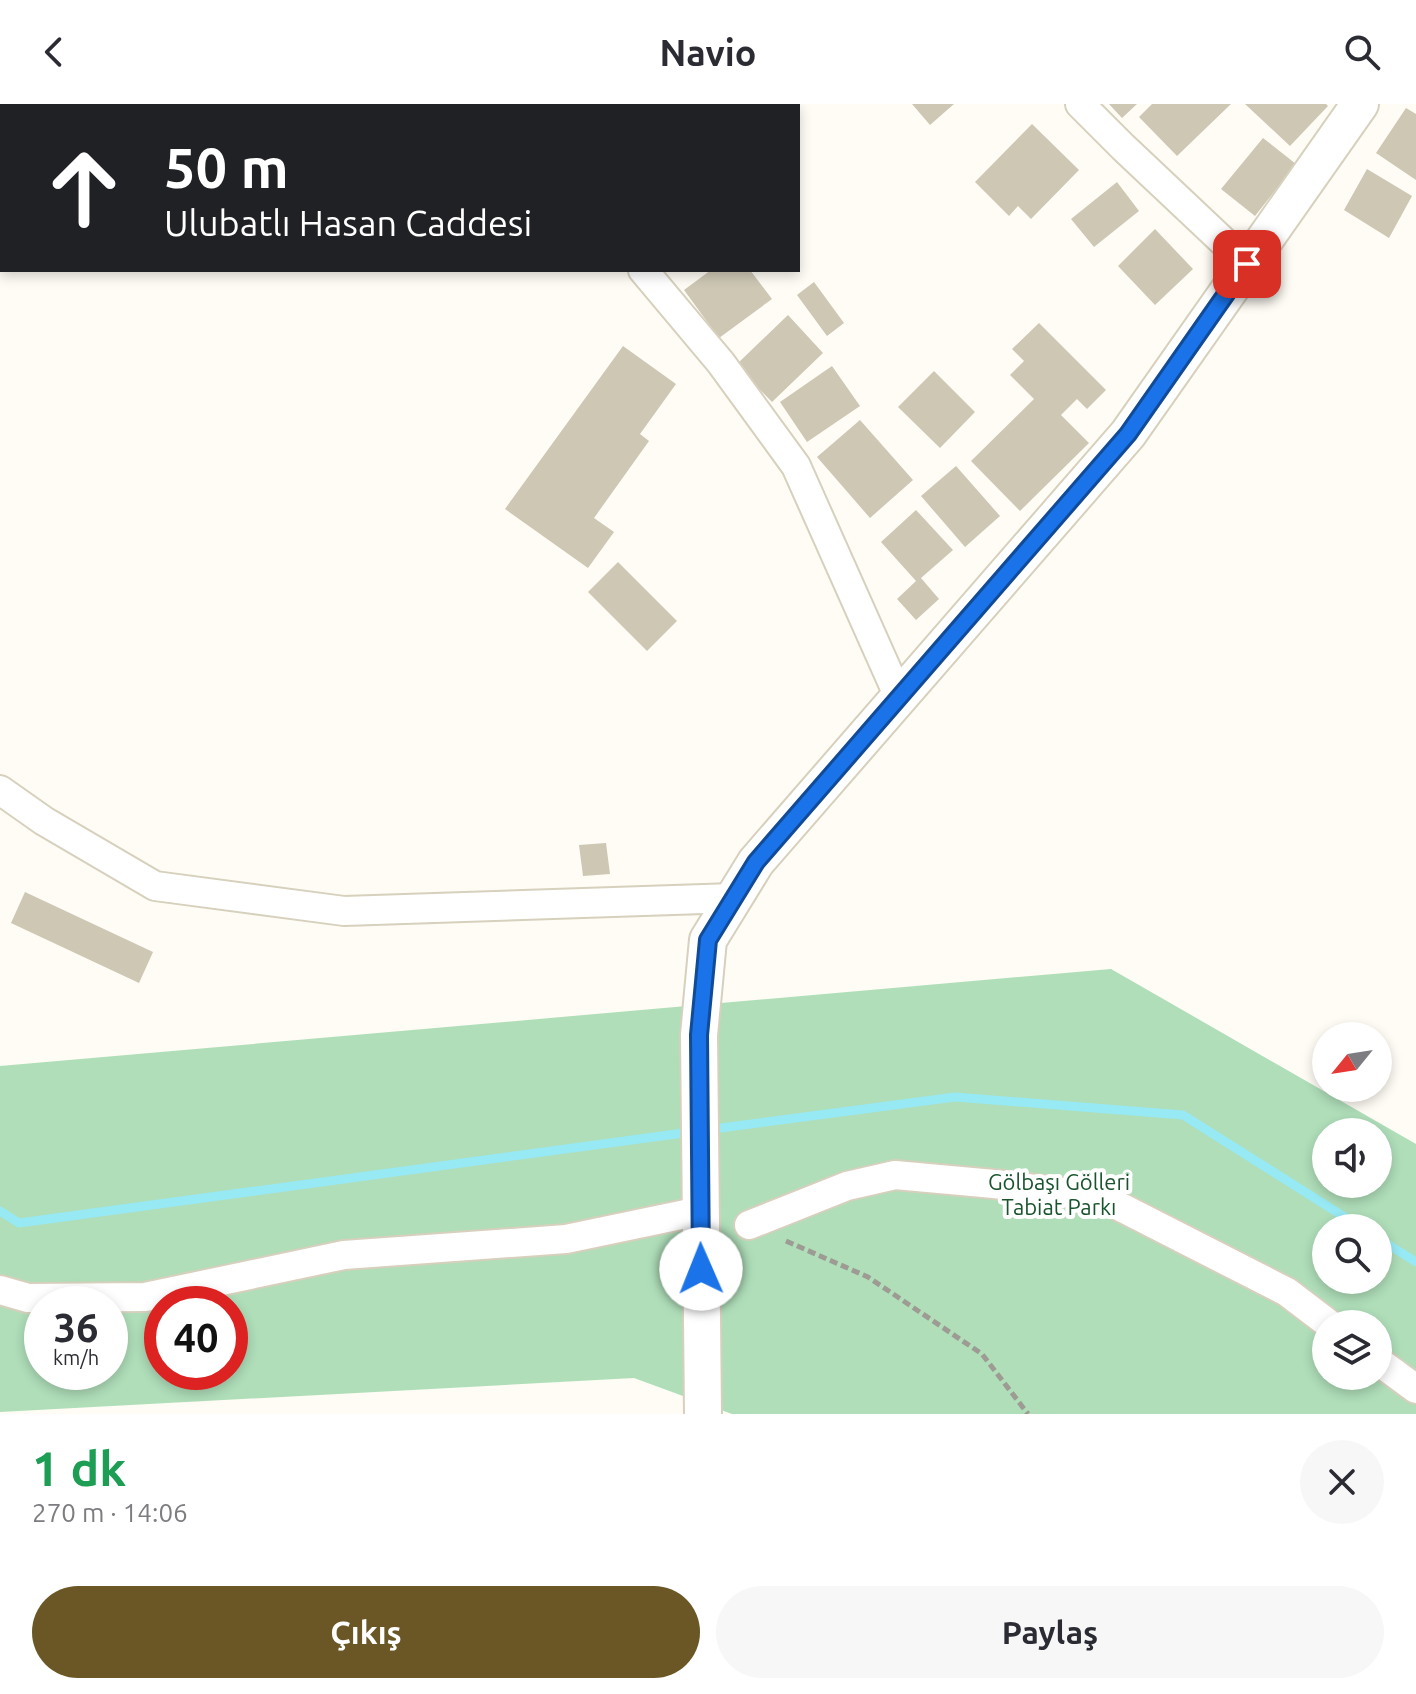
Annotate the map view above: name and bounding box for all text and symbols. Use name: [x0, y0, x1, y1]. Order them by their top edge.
icon: back: [32, 30, 76, 74]
icon: search: [1340, 30, 1384, 74]
text: Navio: [660, 32, 756, 73]
icon: ahead: [32, 136, 136, 240]
text: 50 m: [164, 136, 289, 199]
text: Ulubatlı Hasan Caddesi: [164, 202, 532, 243]
pin: [1213, 230, 1281, 298]
icon: arrive: [1225, 242, 1269, 286]
north arrow: [1312, 1022, 1392, 1102]
map controls: [1312, 1022, 1392, 1390]
button: sound: [1312, 1118, 1392, 1198]
park label: Gölbaşı Gölleri Tabiat Parkı: [988, 1169, 1130, 1219]
button: search: [1312, 1214, 1392, 1294]
position arrow: [659, 1227, 743, 1311]
speed limit sign: 40: [144, 1286, 248, 1390]
text: 36: [53, 1305, 99, 1350]
button: layers: [1312, 1310, 1392, 1390]
text: km/h: [53, 1346, 99, 1369]
button: close: [1300, 1440, 1384, 1524]
text: 1 dk: [32, 1441, 126, 1495]
text: 270 m · 14:06: [32, 1498, 188, 1527]
button: Çıkış: [32, 1586, 700, 1678]
button: Paylaş: [716, 1586, 1384, 1678]

